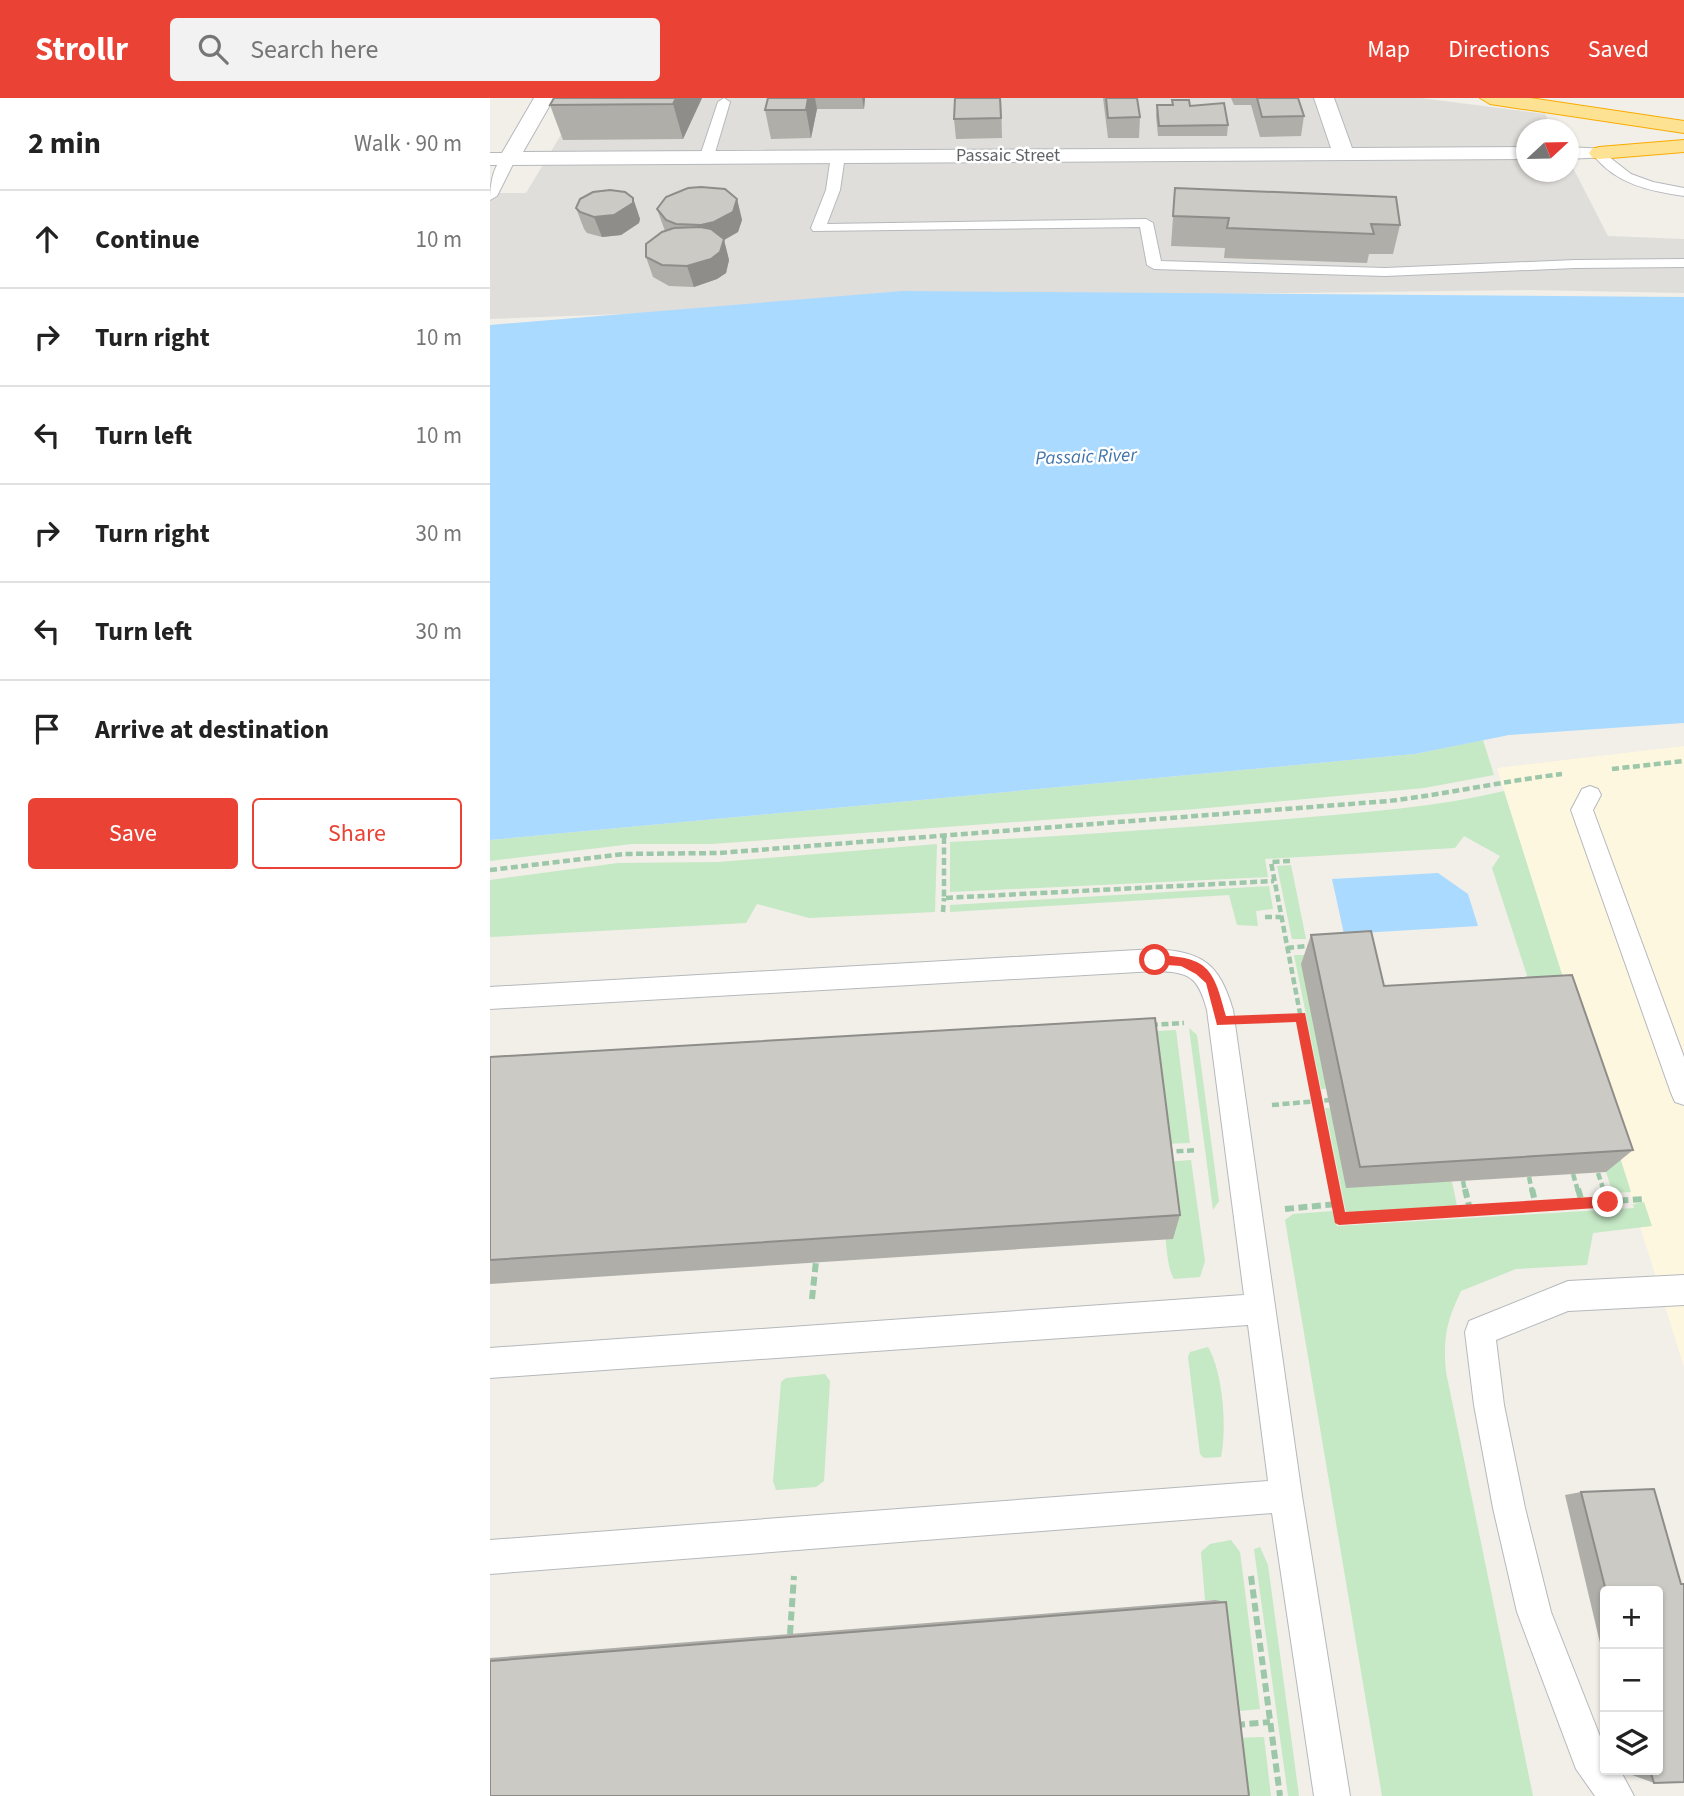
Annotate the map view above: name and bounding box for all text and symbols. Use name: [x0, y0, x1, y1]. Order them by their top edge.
search box: [170, 18, 660, 81]
text: Strollr: [35, 26, 128, 73]
icon: search: [194, 30, 232, 68]
text: Search here: [250, 31, 378, 68]
text: Map: [1367, 32, 1410, 67]
text: Directions: [1448, 32, 1550, 67]
text: Saved: [1588, 32, 1649, 67]
north arrow: [1516, 119, 1579, 182]
text: 2 min: [28, 122, 101, 165]
text: Walk · 90 m: [354, 127, 462, 160]
street label: Passaic Street: [956, 143, 1060, 168]
icon: ahead: [28, 220, 66, 258]
text: Continue: [95, 221, 200, 258]
text: 10 m: [415, 223, 462, 256]
icon: right: [28, 318, 66, 356]
text: Turn right: [95, 319, 210, 356]
text: 10 m: [415, 321, 462, 354]
icon: left: [28, 416, 66, 454]
text: Turn left: [95, 417, 192, 454]
text: 10 m: [415, 419, 462, 452]
water label: Passaic River: [1035, 442, 1139, 472]
icon: right: [28, 514, 66, 552]
text: Turn right: [95, 515, 210, 552]
text: 30 m: [415, 517, 462, 550]
icon: left: [28, 612, 66, 650]
text: Turn left: [95, 613, 192, 650]
text: 30 m: [415, 615, 462, 648]
icon: arrive: [28, 710, 66, 748]
text: Arrive at destination: [95, 711, 329, 748]
button: Save: [28, 798, 238, 869]
button: Share: [252, 798, 462, 869]
route start: [1139, 944, 1170, 975]
route end: [1592, 1186, 1623, 1217]
map controls: [1600, 1586, 1663, 1775]
button: +: [1600, 1586, 1663, 1649]
button: −: [1600, 1649, 1663, 1712]
button: layers: [1600, 1712, 1663, 1775]

